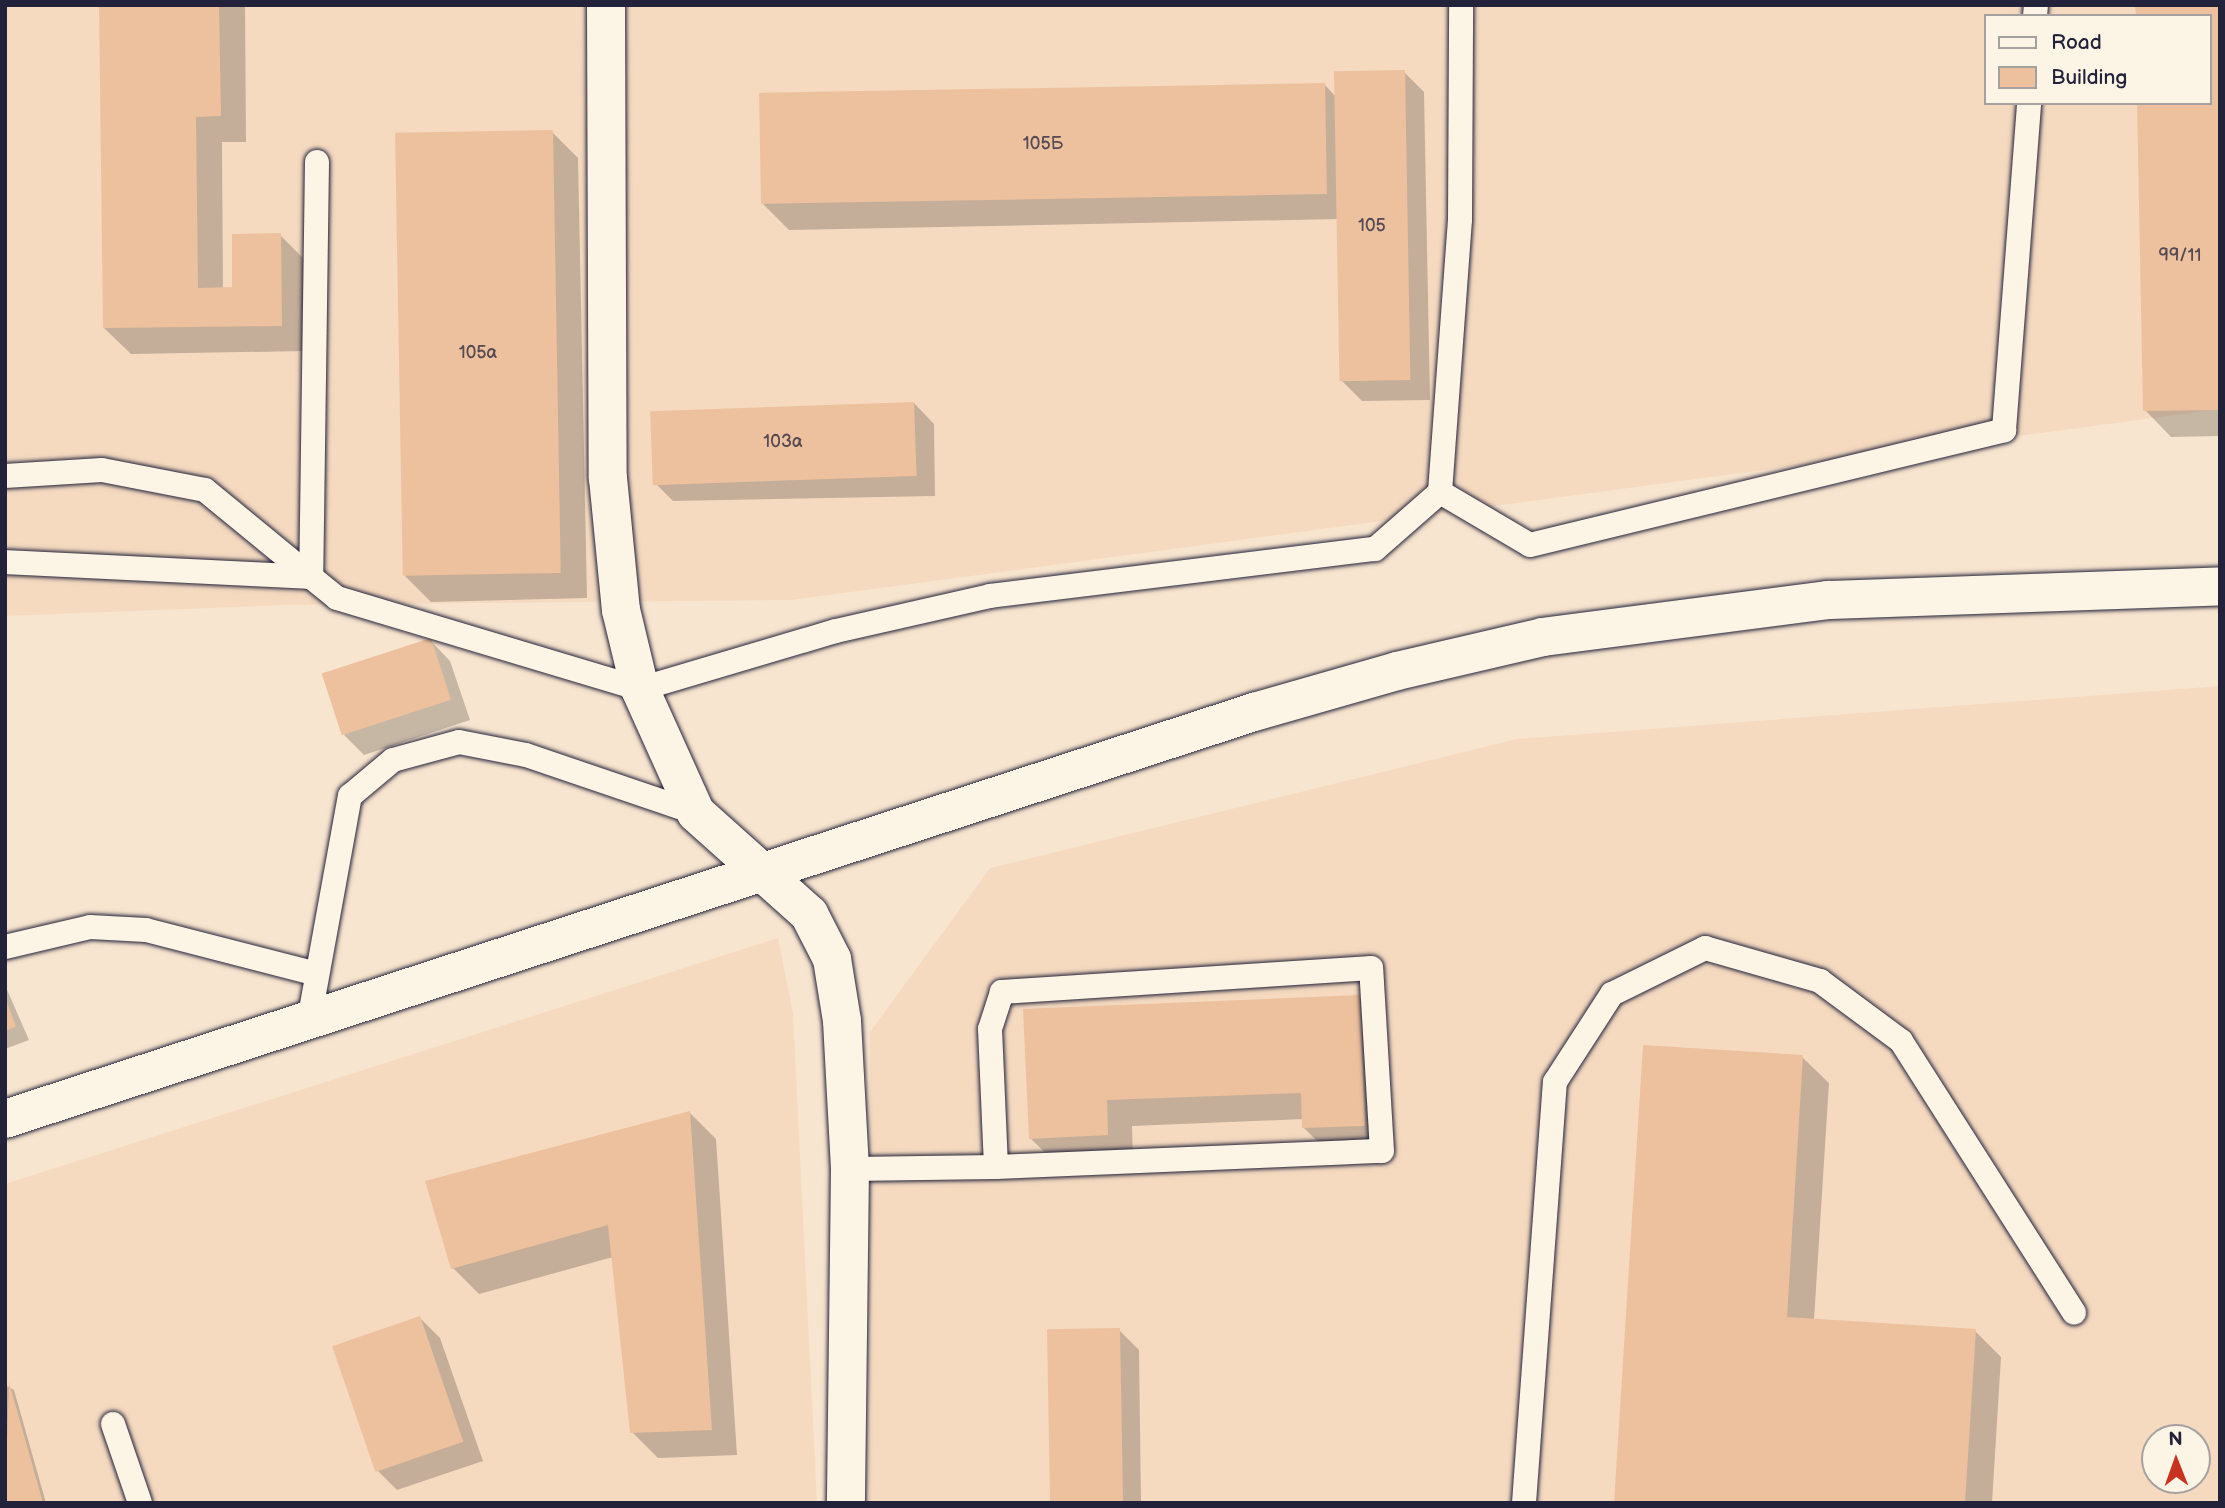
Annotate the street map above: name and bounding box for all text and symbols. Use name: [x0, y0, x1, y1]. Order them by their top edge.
legend: [1983, 14, 2211, 105]
text: Road: [2051, 30, 2102, 55]
text: Building: [2051, 65, 2127, 90]
house number: 105Б: [1023, 133, 1063, 155]
house number: 105: [1358, 215, 1386, 237]
house number: 99/11: [2159, 245, 2201, 267]
house number: 105а: [459, 342, 497, 364]
house number: 103а: [763, 431, 803, 453]
north arrow: [2141, 1424, 2211, 1494]
text: N: [2168, 1428, 2183, 1451]

